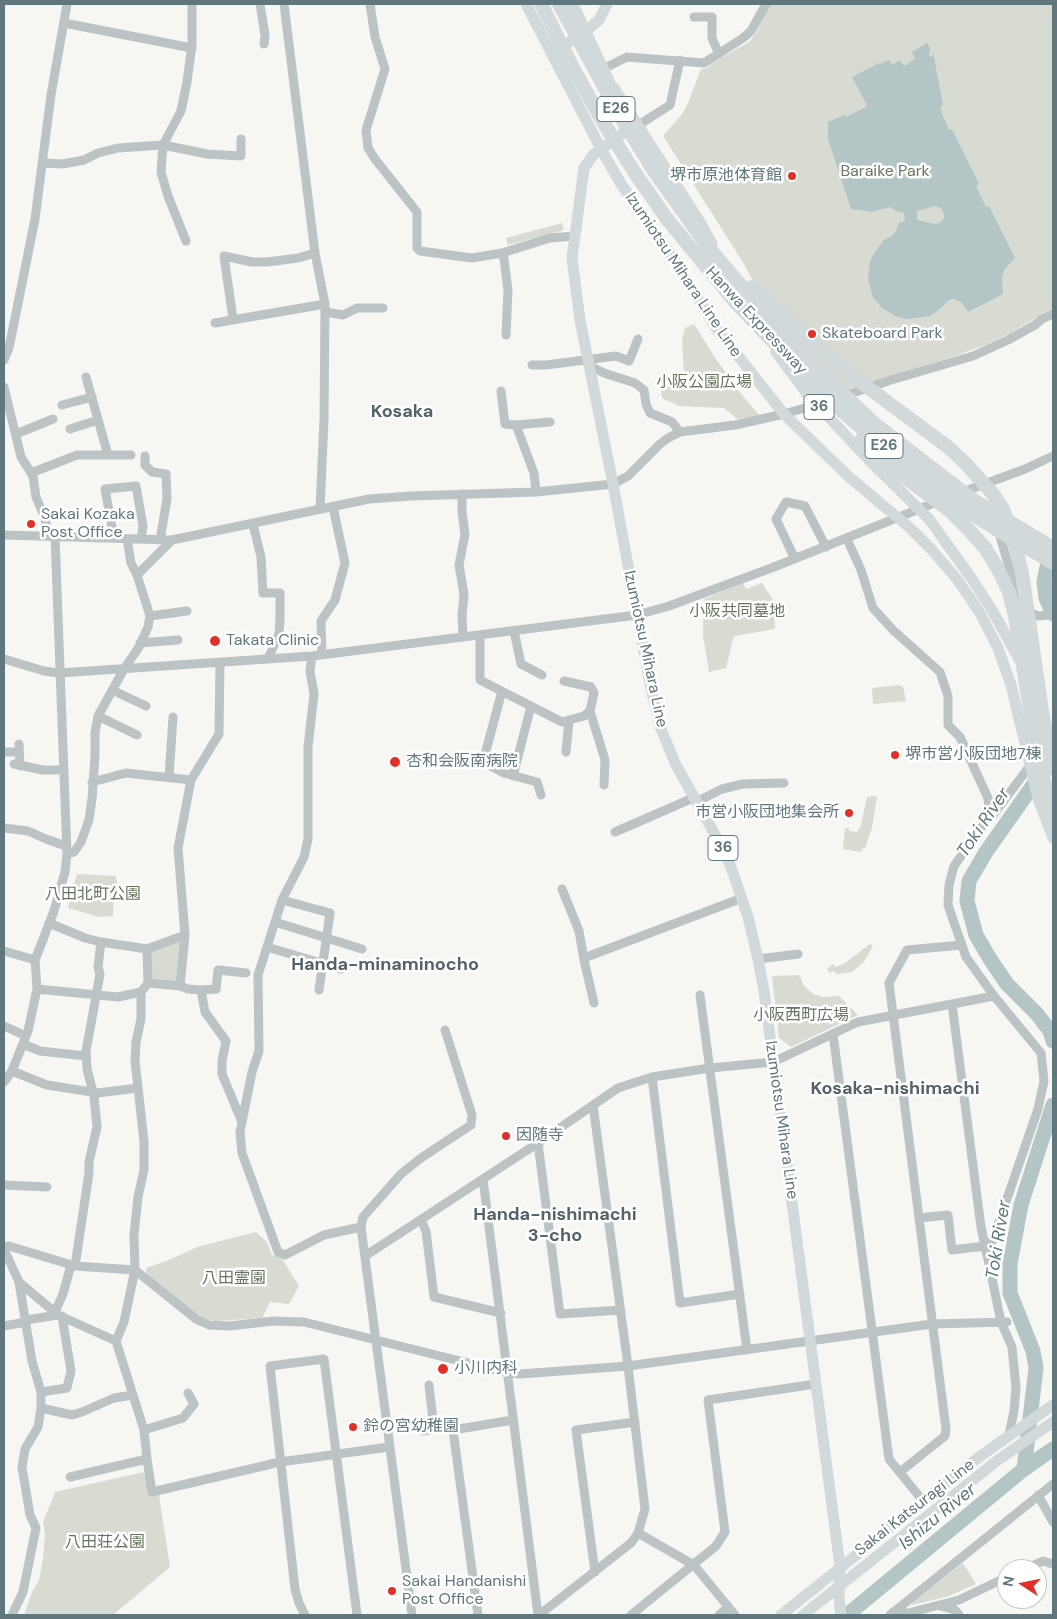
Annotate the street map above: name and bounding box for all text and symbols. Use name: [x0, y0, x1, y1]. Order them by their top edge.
road number: E26: [597, 96, 635, 122]
park label: Baraike Park: [840, 162, 930, 182]
place label: 堺市原池体育館: [670, 166, 782, 186]
marker: 堺市原池体育館: [786, 170, 798, 182]
street label: Izumiotsu Mihara Line Line: [621, 189, 745, 361]
street label: Hanwa Expressway: [701, 263, 811, 379]
place label: Skateboard Park: [822, 324, 943, 344]
marker: Skateboard Park: [806, 328, 818, 340]
park label: 小阪公園広場: [656, 373, 752, 393]
road number: 36: [804, 394, 834, 420]
district label: Kosaka: [371, 401, 433, 423]
road number: E26: [865, 434, 903, 458]
place label: Sakai Kozaka Post Office: [41, 505, 135, 543]
marker: Sakai Kozaka Post Office: [25, 518, 37, 530]
street label: Izumiotsu Mihara Line: [619, 569, 671, 729]
park label: 小阪共同墓地: [689, 602, 785, 622]
place label: Takata Clinic: [226, 631, 319, 651]
marker: Takata Clinic: [208, 634, 222, 648]
place label: 堺市営小阪団地7棟: [905, 745, 1042, 765]
marker: 堺市営小阪団地7棟: [889, 749, 901, 761]
place label: 杏和会阪南病院: [406, 752, 518, 772]
marker: 杏和会阪南病院: [388, 755, 402, 769]
water label: Toki River: [953, 784, 1015, 862]
place label: 市営小阪団地集会所: [695, 803, 839, 823]
marker: 市営小阪団地集会所: [843, 807, 855, 819]
road number: 36: [708, 836, 738, 860]
park label: 八田北町公園: [45, 885, 141, 905]
district label: Handa-minaminocho: [291, 954, 479, 976]
park label: 小阪西町広場: [753, 1006, 849, 1026]
street label: Izumiotsu Mihara Line: [760, 1040, 802, 1200]
district label: Kosaka-nishimachi: [810, 1078, 980, 1100]
place label: 因随寺: [516, 1126, 564, 1146]
marker: 因随寺: [500, 1130, 512, 1142]
water label: Toki River: [982, 1199, 1016, 1281]
district label: Handa-nishimachi 3-cho: [473, 1204, 637, 1246]
park label: 八田霊園: [202, 1269, 266, 1289]
place label: 小川内科: [454, 1359, 518, 1379]
marker: 小川内科: [436, 1362, 450, 1376]
place label: 鈴の宮幼稚園: [363, 1417, 459, 1437]
marker: 鈴の宮幼稚園: [347, 1421, 359, 1433]
street label: Sakai Katsuragi Line: [852, 1456, 978, 1560]
water label: Ishizu River: [895, 1479, 981, 1555]
park label: 八田荘公園: [65, 1533, 145, 1553]
north arrow: [997, 1559, 1047, 1609]
place label: Sakai Handanishi Post Office: [402, 1572, 526, 1610]
text: N: [998, 1575, 1018, 1588]
marker: Sakai Handanishi Post Office: [386, 1585, 398, 1597]

